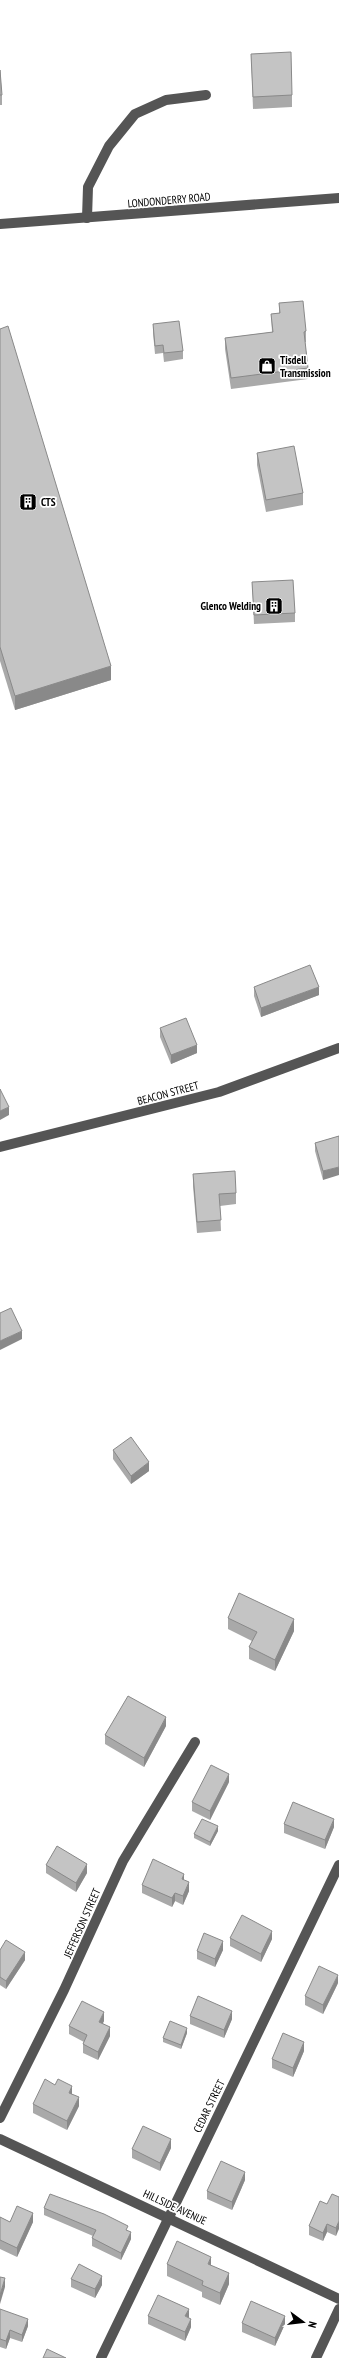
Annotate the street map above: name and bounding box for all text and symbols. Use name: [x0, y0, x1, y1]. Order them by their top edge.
street label: LONDONDERRY ROAD: [127, 189, 211, 211]
place label: Tisdell Transmission: [280, 353, 331, 380]
shop icon: Tisdell Transmission: [257, 356, 277, 376]
building icon: CTS: [18, 492, 38, 512]
place label: CTS: [41, 495, 56, 509]
building icon: Glenco Welding: [264, 596, 284, 616]
place label: Glenco Welding: [201, 599, 261, 613]
street label: BEACON STREET: [136, 1078, 200, 1108]
street label: JEFFERSON STREET: [60, 1886, 104, 1961]
street label: CEDAR STREET: [190, 2077, 228, 2135]
street label: HILLSIDE AVENUE: [141, 2186, 209, 2228]
north arrow: [283, 2302, 323, 2342]
text: N: [305, 2320, 320, 2329]

